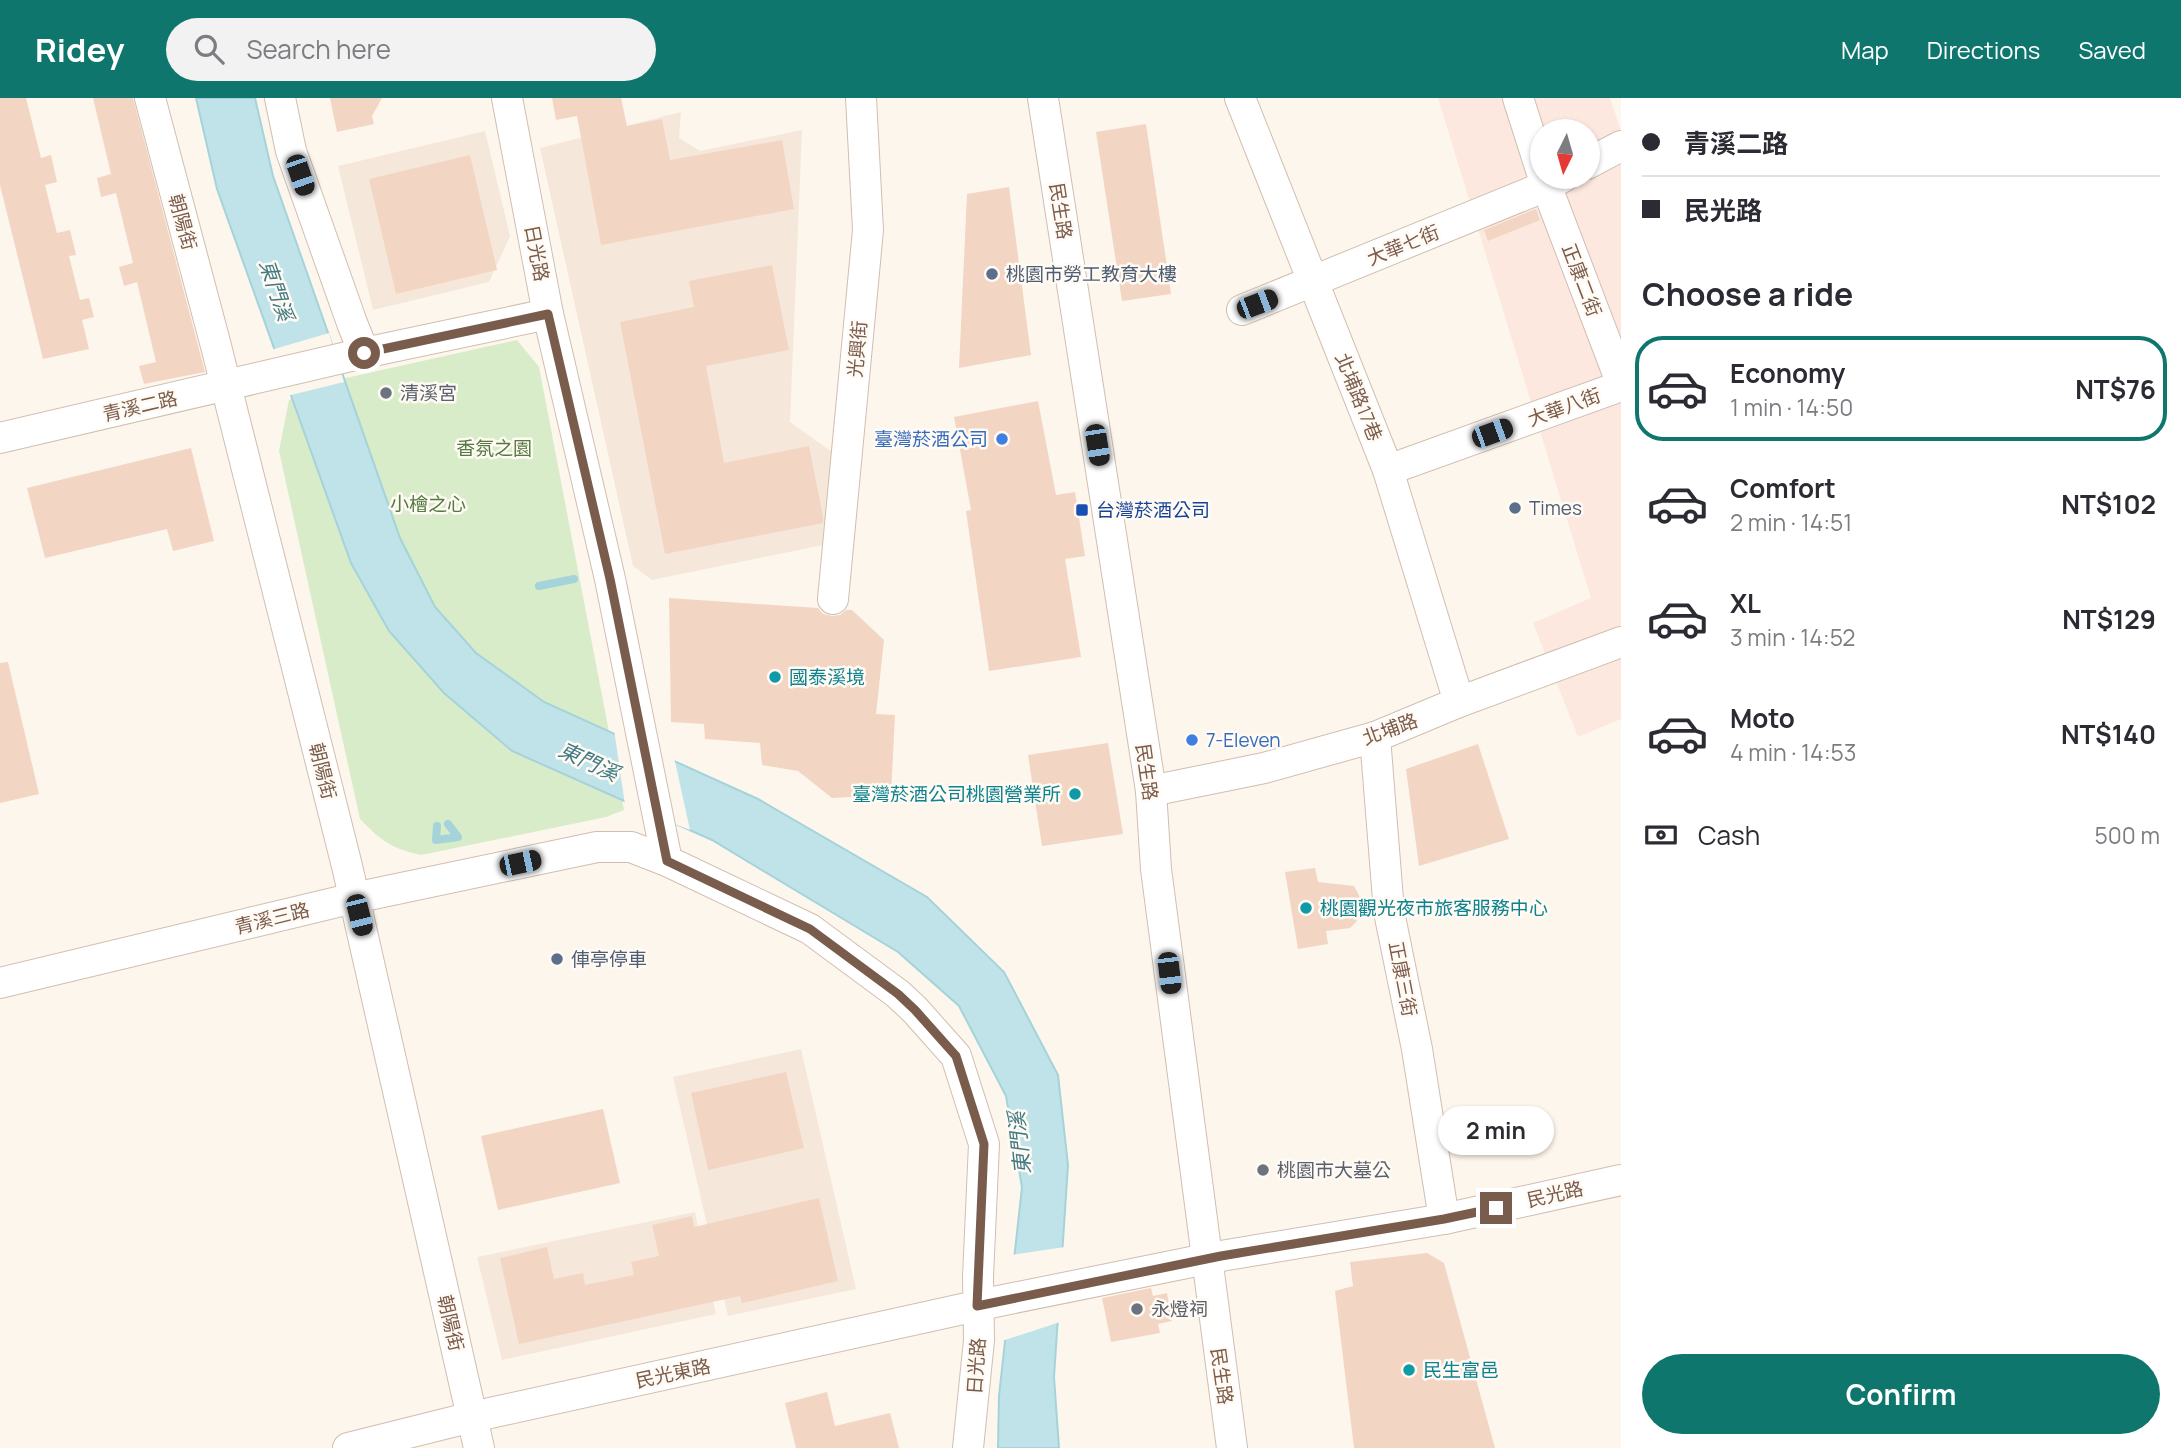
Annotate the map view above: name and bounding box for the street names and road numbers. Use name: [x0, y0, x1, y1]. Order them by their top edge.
street label: 民生路: [1044, 181, 1078, 241]
street label: 朝陽街: [163, 191, 203, 253]
street label: 大華七街: [1363, 219, 1443, 271]
street label: 日光路: [519, 223, 555, 283]
street label: 正康二街: [1556, 240, 1608, 320]
street label: 光興街: [842, 319, 872, 379]
street label: 北埔路17巷: [1330, 349, 1388, 445]
street label: 大華八街: [1524, 382, 1604, 432]
street label: 青溪二路: [100, 385, 180, 427]
street label: 北埔路: [1359, 707, 1421, 751]
street label: 朝陽街: [303, 740, 343, 802]
street label: 民生路: [1130, 742, 1164, 802]
street label: 青溪三路: [232, 896, 312, 940]
street label: 正康三街: [1383, 939, 1423, 1019]
street label: 民光路: [1524, 1175, 1586, 1213]
street label: 朝陽街: [432, 1292, 470, 1354]
street label: 日光路: [961, 1337, 991, 1395]
street label: 民生路: [1205, 1346, 1239, 1406]
street label: 民光東路: [633, 1352, 713, 1394]

